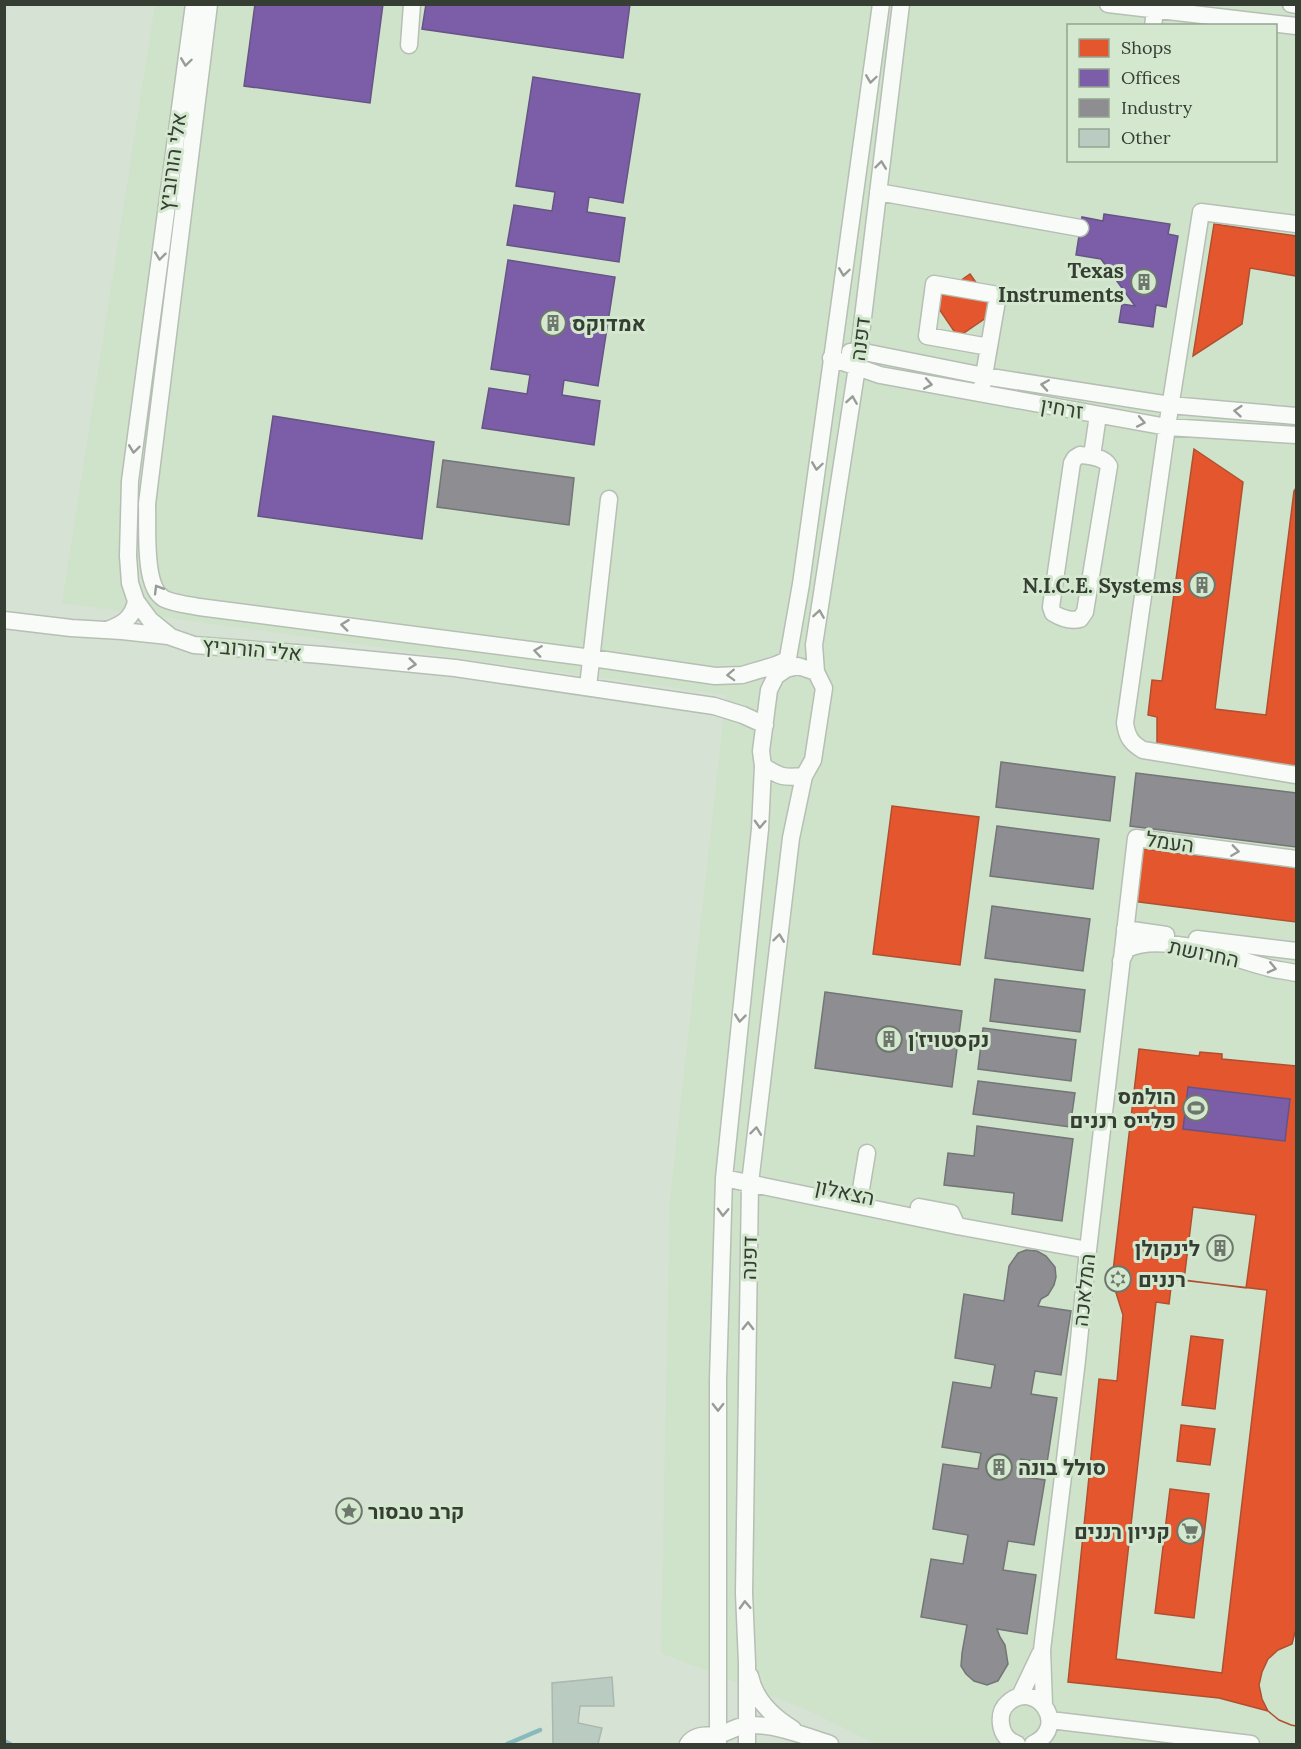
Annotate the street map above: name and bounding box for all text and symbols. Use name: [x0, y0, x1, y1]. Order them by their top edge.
legend: [1067, 24, 1277, 162]
text: Shops: [1121, 36, 1172, 59]
one-way arrow: [180, 58, 192, 67]
text: Offices: [1121, 66, 1180, 89]
one-way arrow: [865, 75, 877, 84]
text: Industry: [1121, 96, 1193, 119]
street label: אלי הורוביץ: [152, 111, 192, 213]
text: Other: [1121, 126, 1171, 149]
one-way arrow: [875, 161, 887, 170]
one-way arrow: [154, 251, 166, 260]
place label: Texas Instruments: [998, 257, 1124, 308]
building icon: Texas Instruments: [1129, 267, 1159, 297]
one-way arrow: [838, 268, 850, 277]
building icon: אמדוקס: [538, 308, 568, 338]
place label: אמדוקס: [572, 310, 646, 337]
street label: דפנה: [844, 315, 876, 363]
one-way arrow: [923, 377, 933, 390]
one-way arrow: [1040, 380, 1050, 392]
street label: זרחין: [1039, 391, 1085, 425]
one-way arrow: [845, 396, 857, 405]
one-way arrow: [1234, 405, 1243, 418]
one-way arrow: [1135, 415, 1145, 428]
one-way arrow: [129, 444, 141, 454]
one-way arrow: [811, 461, 823, 470]
building icon: N.I.C.E. Systems: [1187, 570, 1217, 600]
place label: N.I.C.E. Systems: [1022, 572, 1182, 599]
one-way arrow: [153, 585, 165, 595]
one-way arrow: [812, 609, 824, 618]
one-way arrow: [340, 620, 349, 632]
street label: אלי הורוביץ: [201, 631, 303, 667]
one-way arrow: [534, 645, 543, 658]
one-way arrow: [407, 657, 416, 670]
one-way arrow: [727, 669, 736, 682]
one-way arrow: [754, 820, 767, 829]
street label: העמל: [1144, 825, 1196, 859]
one-way arrow: [1231, 845, 1240, 857]
street label: החרושת: [1166, 932, 1242, 974]
one-way arrow: [772, 933, 785, 942]
one-way arrow: [1266, 961, 1276, 974]
one-way arrow: [734, 1013, 747, 1023]
building icon: נקסטויז'ן: [874, 1024, 904, 1054]
place label: נקסטויז'ן: [908, 1026, 989, 1053]
place label: הולמס פלייס רננים: [1069, 1083, 1176, 1134]
sports icon: הולמס פלייס רננים: [1181, 1093, 1211, 1123]
one-way arrow: [749, 1127, 761, 1136]
street label: הצאלון: [813, 1173, 877, 1211]
one-way arrow: [716, 1208, 729, 1217]
building icon: לינקולן: [1205, 1233, 1235, 1263]
place label: לינקולן: [1135, 1235, 1200, 1262]
street label: דפנה: [735, 1236, 763, 1280]
street label: המלאכה: [1067, 1252, 1101, 1328]
synagogue icon: רננים: [1103, 1264, 1133, 1294]
place label: רננים: [1138, 1266, 1186, 1293]
one-way arrow: [741, 1321, 754, 1330]
one-way arrow: [712, 1403, 724, 1412]
building icon: סולל בונה: [984, 1452, 1014, 1482]
place label: סולל בונה: [1018, 1454, 1106, 1481]
place icon: קרב טבסור: [334, 1496, 364, 1526]
place label: קרב טבסור: [368, 1498, 464, 1525]
supermarket icon: קניון רננים: [1175, 1516, 1205, 1546]
place label: קניון רננים: [1074, 1518, 1170, 1545]
one-way arrow: [738, 1600, 751, 1609]

